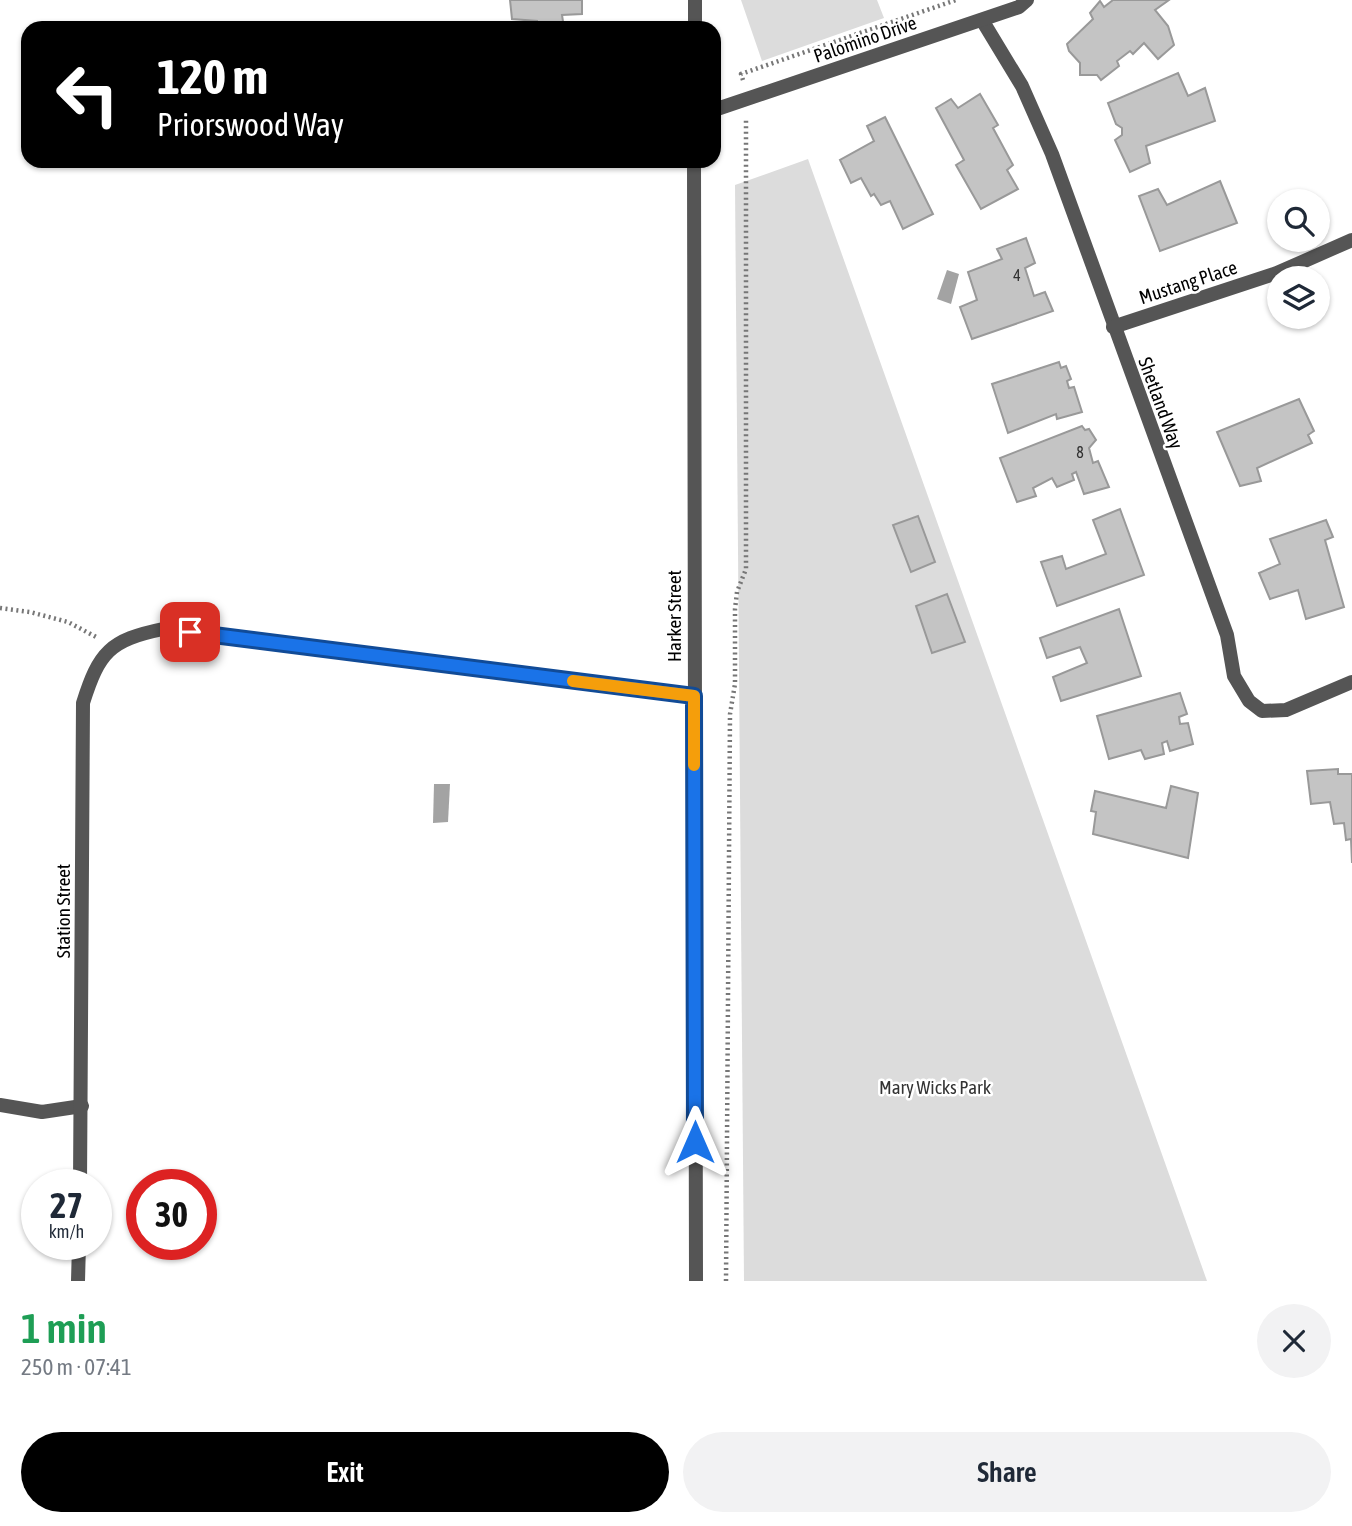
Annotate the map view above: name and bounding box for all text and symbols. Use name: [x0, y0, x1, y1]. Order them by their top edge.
street label: Palomino Drive: [811, 11, 919, 67]
text: 120 m: [157, 48, 268, 104]
icon: left: [42, 49, 133, 140]
text: Priorswood Way: [157, 106, 344, 143]
map controls: [1267, 189, 1330, 329]
button: search: [1267, 189, 1330, 252]
street label: Mustang Place: [1136, 256, 1240, 308]
house number: 4: [1013, 266, 1021, 284]
button: layers: [1267, 266, 1330, 329]
street label: Shetland Way: [1134, 354, 1188, 452]
house number: 8: [1076, 443, 1084, 461]
street label: Harker Street: [663, 570, 685, 662]
pin: [160, 602, 220, 662]
icon: arrive: [171, 613, 209, 651]
street label: Station Street: [52, 864, 74, 958]
park label: Mary Wicks Park: [879, 1076, 992, 1098]
position arrow: [658, 1105, 732, 1179]
speed limit sign: 30: [126, 1169, 217, 1260]
text: 27: [50, 1185, 83, 1225]
text: km/h: [49, 1221, 84, 1242]
text: 1 min: [21, 1304, 107, 1352]
button: close: [1257, 1304, 1331, 1378]
text: 250 m · 07:41: [21, 1354, 132, 1380]
button: Exit: [21, 1432, 669, 1512]
button: Share: [683, 1432, 1331, 1512]

